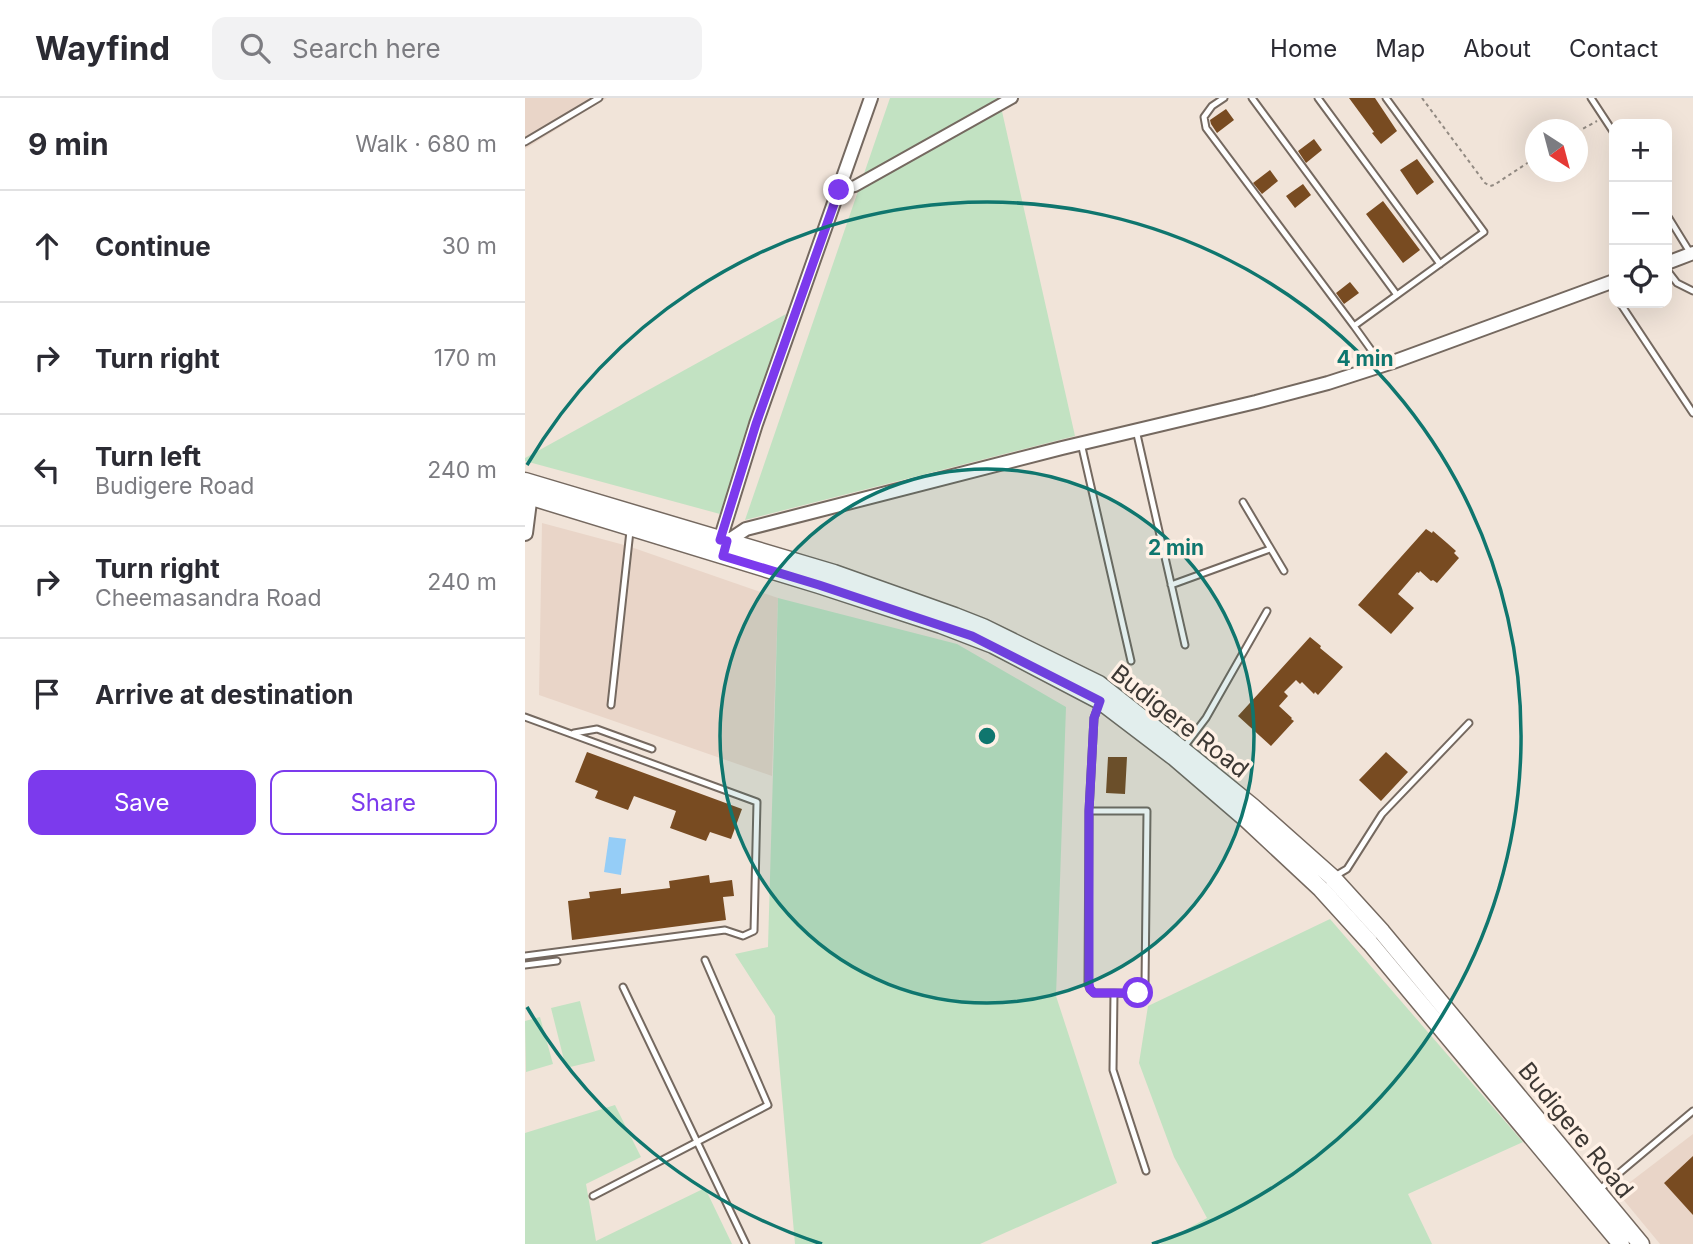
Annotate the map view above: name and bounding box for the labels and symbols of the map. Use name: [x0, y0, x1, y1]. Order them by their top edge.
north arrow: [1525, 119, 1588, 182]
route end: [823, 174, 854, 205]
text: 4 min: [1336, 346, 1394, 371]
text: 2 min: [1148, 535, 1204, 560]
street label: Budigere Road: [1106, 658, 1254, 784]
centre of rings: [975, 724, 999, 748]
route start: [1122, 977, 1153, 1008]
street label: Budigere Road: [1512, 1056, 1640, 1204]

